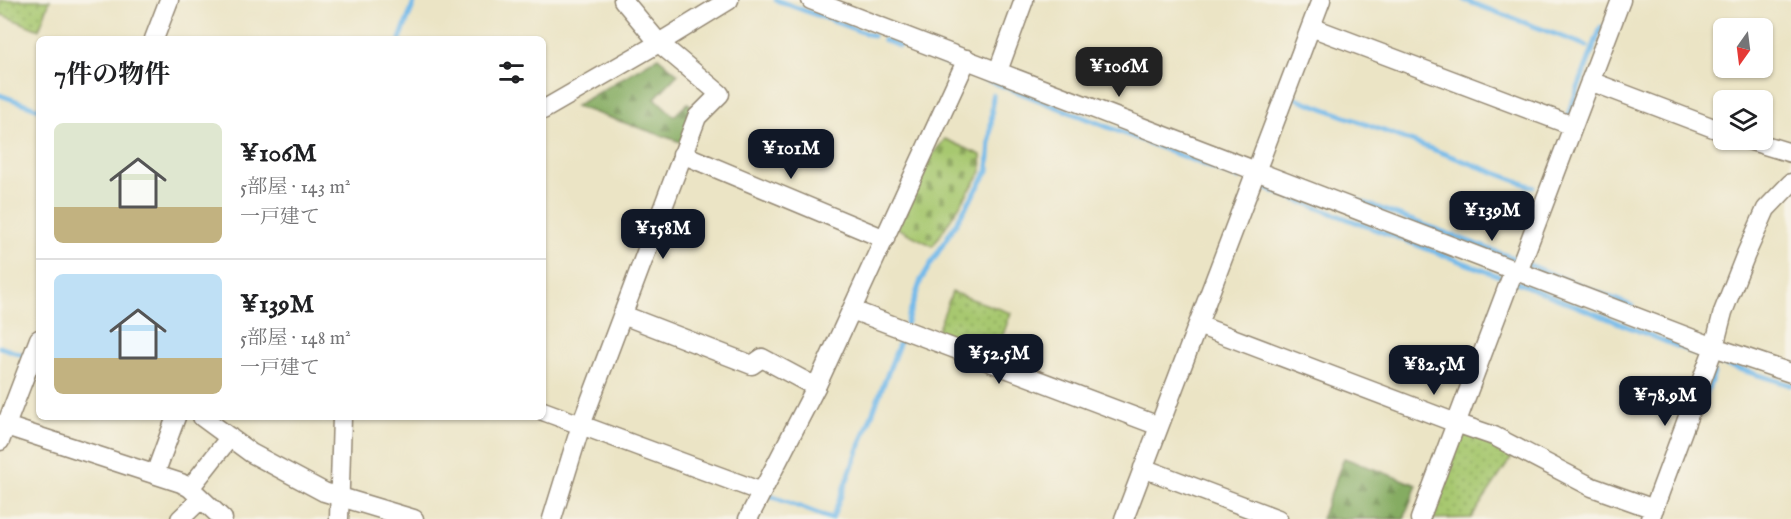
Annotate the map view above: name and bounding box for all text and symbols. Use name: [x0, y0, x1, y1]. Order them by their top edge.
north arrow: [1713, 18, 1773, 78]
map controls: [1713, 18, 1773, 150]
pin: ¥106M: [1077, 47, 1161, 98]
text: ¥106M: [1089, 54, 1149, 79]
icon: filters: [495, 56, 528, 89]
text: 7件の物件: [54, 59, 170, 92]
button: layers: [1713, 90, 1773, 150]
pin: ¥101M: [749, 129, 833, 180]
text: ¥101M: [762, 136, 820, 161]
text: ¥106M: [240, 137, 317, 170]
icon: home: [102, 147, 174, 219]
text: 5部屋 · 143 m²: [240, 175, 351, 200]
pin: ¥139M: [1450, 191, 1534, 242]
text: ¥139M: [1463, 198, 1521, 223]
text: 一戸建て: [240, 205, 320, 230]
pin: ¥158M: [621, 209, 705, 260]
text: ¥158M: [635, 216, 691, 241]
text: ¥139M: [240, 288, 314, 321]
icon: home: [102, 298, 174, 370]
text: 5部屋 · 148 m²: [240, 326, 351, 351]
pin: ¥52.5M: [950, 334, 1048, 385]
text: ¥52.5M: [968, 341, 1030, 366]
pin: ¥82.5M: [1385, 345, 1483, 396]
text: ¥82.5M: [1403, 352, 1465, 377]
text: 一戸建て: [240, 356, 320, 381]
pin: ¥78.9M: [1616, 376, 1714, 427]
text: ¥78.9M: [1633, 383, 1697, 408]

